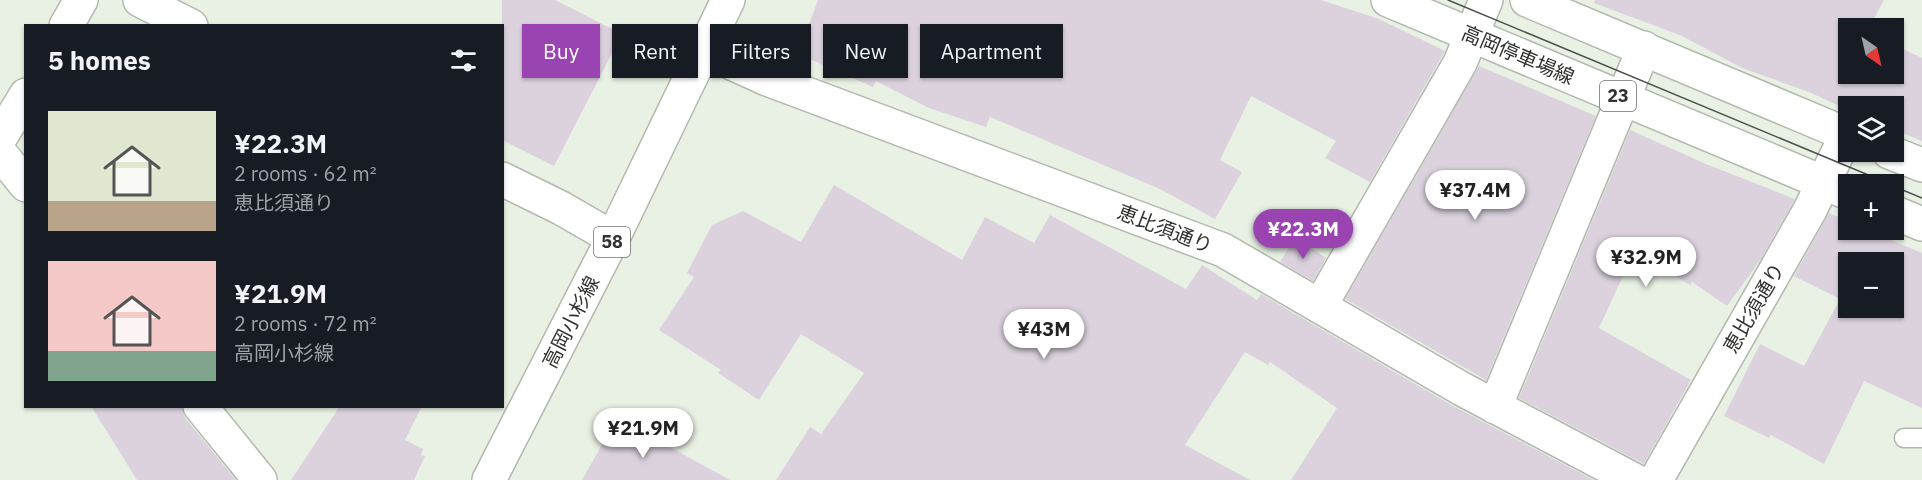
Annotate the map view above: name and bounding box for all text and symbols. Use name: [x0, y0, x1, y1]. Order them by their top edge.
north arrow: [1838, 18, 1904, 84]
map controls: [1838, 18, 1904, 318]
street label: 高岡停車場線: [1458, 19, 1579, 90]
chip: Buy: [522, 24, 600, 78]
chip: Rent: [612, 24, 698, 78]
chip: Filters: [710, 24, 811, 78]
chip: New: [823, 24, 908, 78]
chip: Apartment: [920, 24, 1063, 78]
text: 5 homes: [48, 43, 151, 77]
icon: filters: [447, 44, 480, 77]
road number: 23: [1600, 81, 1636, 111]
button: layers: [1838, 96, 1904, 162]
text: ¥22.3M: [234, 126, 327, 160]
icon: home: [96, 135, 168, 207]
text: 2 rooms · 62 m²: [234, 160, 377, 187]
pin: ¥37.4M: [1426, 170, 1524, 221]
button: +: [1838, 174, 1904, 240]
text: ¥37.4M: [1439, 176, 1511, 203]
text: 恵比須通り: [234, 189, 334, 216]
street label: 恵比須通り: [1114, 198, 1217, 259]
pin: ¥22.3M: [1254, 209, 1352, 260]
text: ¥22.3M: [1267, 215, 1339, 242]
road number: 58: [594, 227, 630, 257]
pin: ¥32.9M: [1597, 237, 1695, 288]
text: ¥32.9M: [1610, 243, 1682, 270]
button: −: [1838, 252, 1904, 318]
street label: 恵比須通り: [1717, 258, 1790, 358]
street label: 高岡小杉線: [536, 271, 605, 372]
text: ¥21.9M: [234, 276, 327, 310]
icon: home: [96, 285, 168, 357]
pin: ¥43M: [1008, 309, 1080, 360]
text: 2 rooms · 72 m²: [234, 310, 377, 337]
text: ¥43M: [1017, 315, 1071, 342]
text: 高岡小杉線: [234, 339, 334, 366]
pin: ¥21.9M: [594, 408, 692, 459]
text: ¥21.9M: [607, 414, 679, 441]

